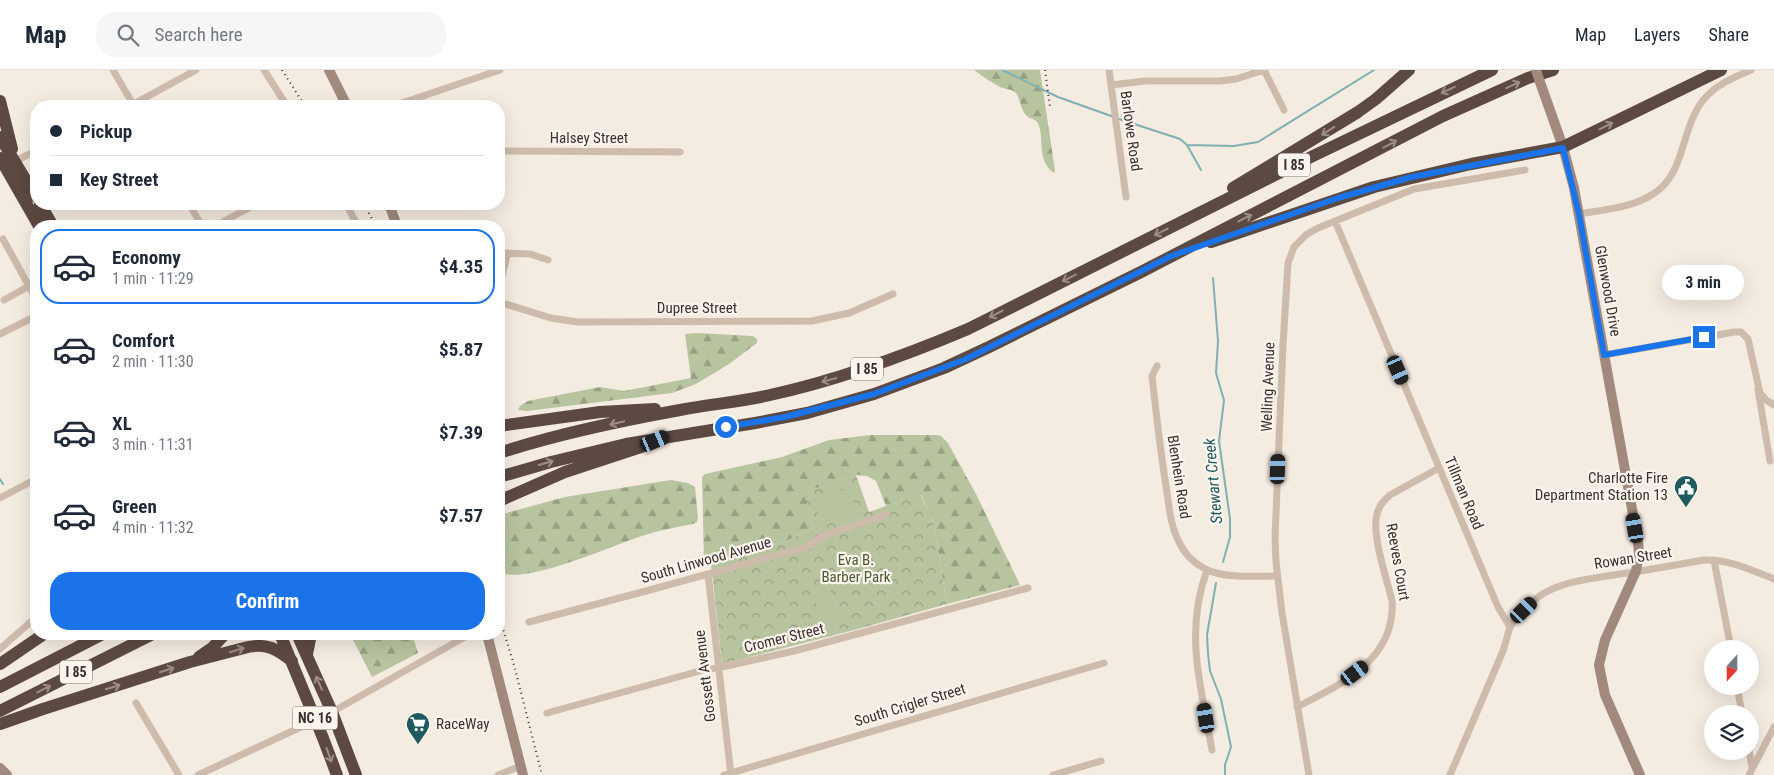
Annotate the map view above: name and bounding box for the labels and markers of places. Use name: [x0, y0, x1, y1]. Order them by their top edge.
place label: Charlotte Fire Department Station 13: [1535, 469, 1668, 504]
public building icon: Charlotte Fire Department Station 13: [1673, 474, 1699, 508]
supermarket icon: RaceWay: [405, 711, 431, 745]
place label: RaceWay: [436, 715, 490, 733]

